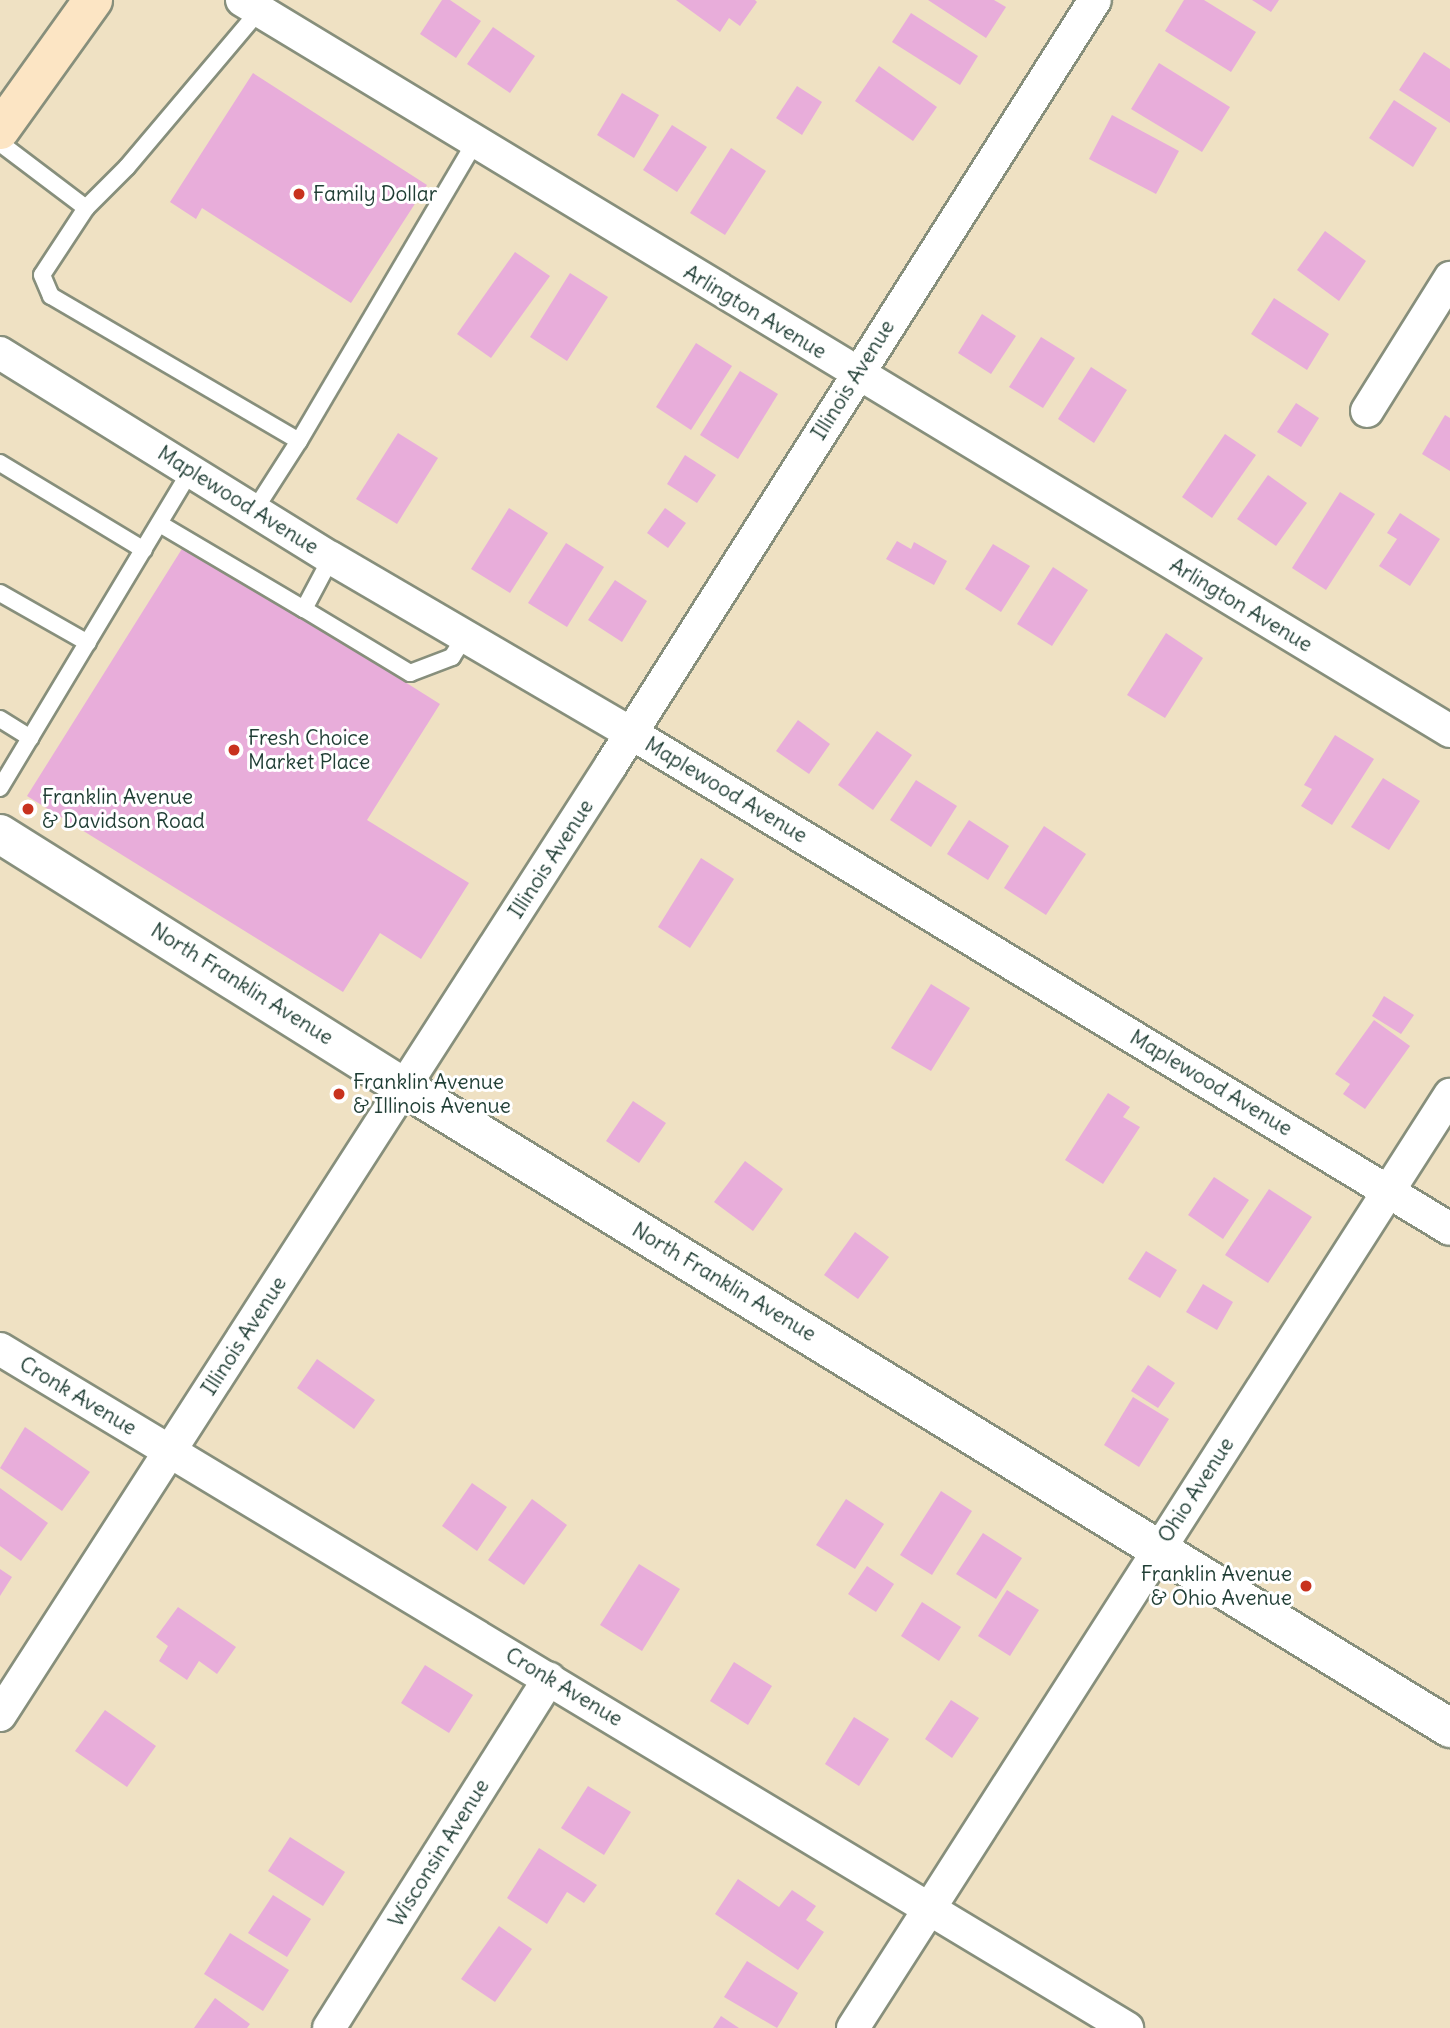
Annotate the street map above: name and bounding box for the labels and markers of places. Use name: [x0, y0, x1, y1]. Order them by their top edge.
place label: Family Dollar: [313, 181, 437, 207]
marker: Family Dollar: [291, 186, 307, 202]
place label: Fresh Choice Market Place: [248, 725, 370, 775]
marker: Fresh Choice Market Place: [226, 742, 242, 758]
place label: Franklin Avenue & Davidson Road: [42, 784, 205, 834]
marker: Franklin Avenue & Davidson Road: [20, 801, 36, 817]
place label: Franklin Avenue & Illinois Avenue: [353, 1069, 511, 1119]
marker: Franklin Avenue & Illinois Avenue: [331, 1086, 347, 1102]
place label: Franklin Avenue & Ohio Avenue: [1141, 1561, 1292, 1611]
marker: Franklin Avenue & Ohio Avenue: [1298, 1578, 1314, 1594]

